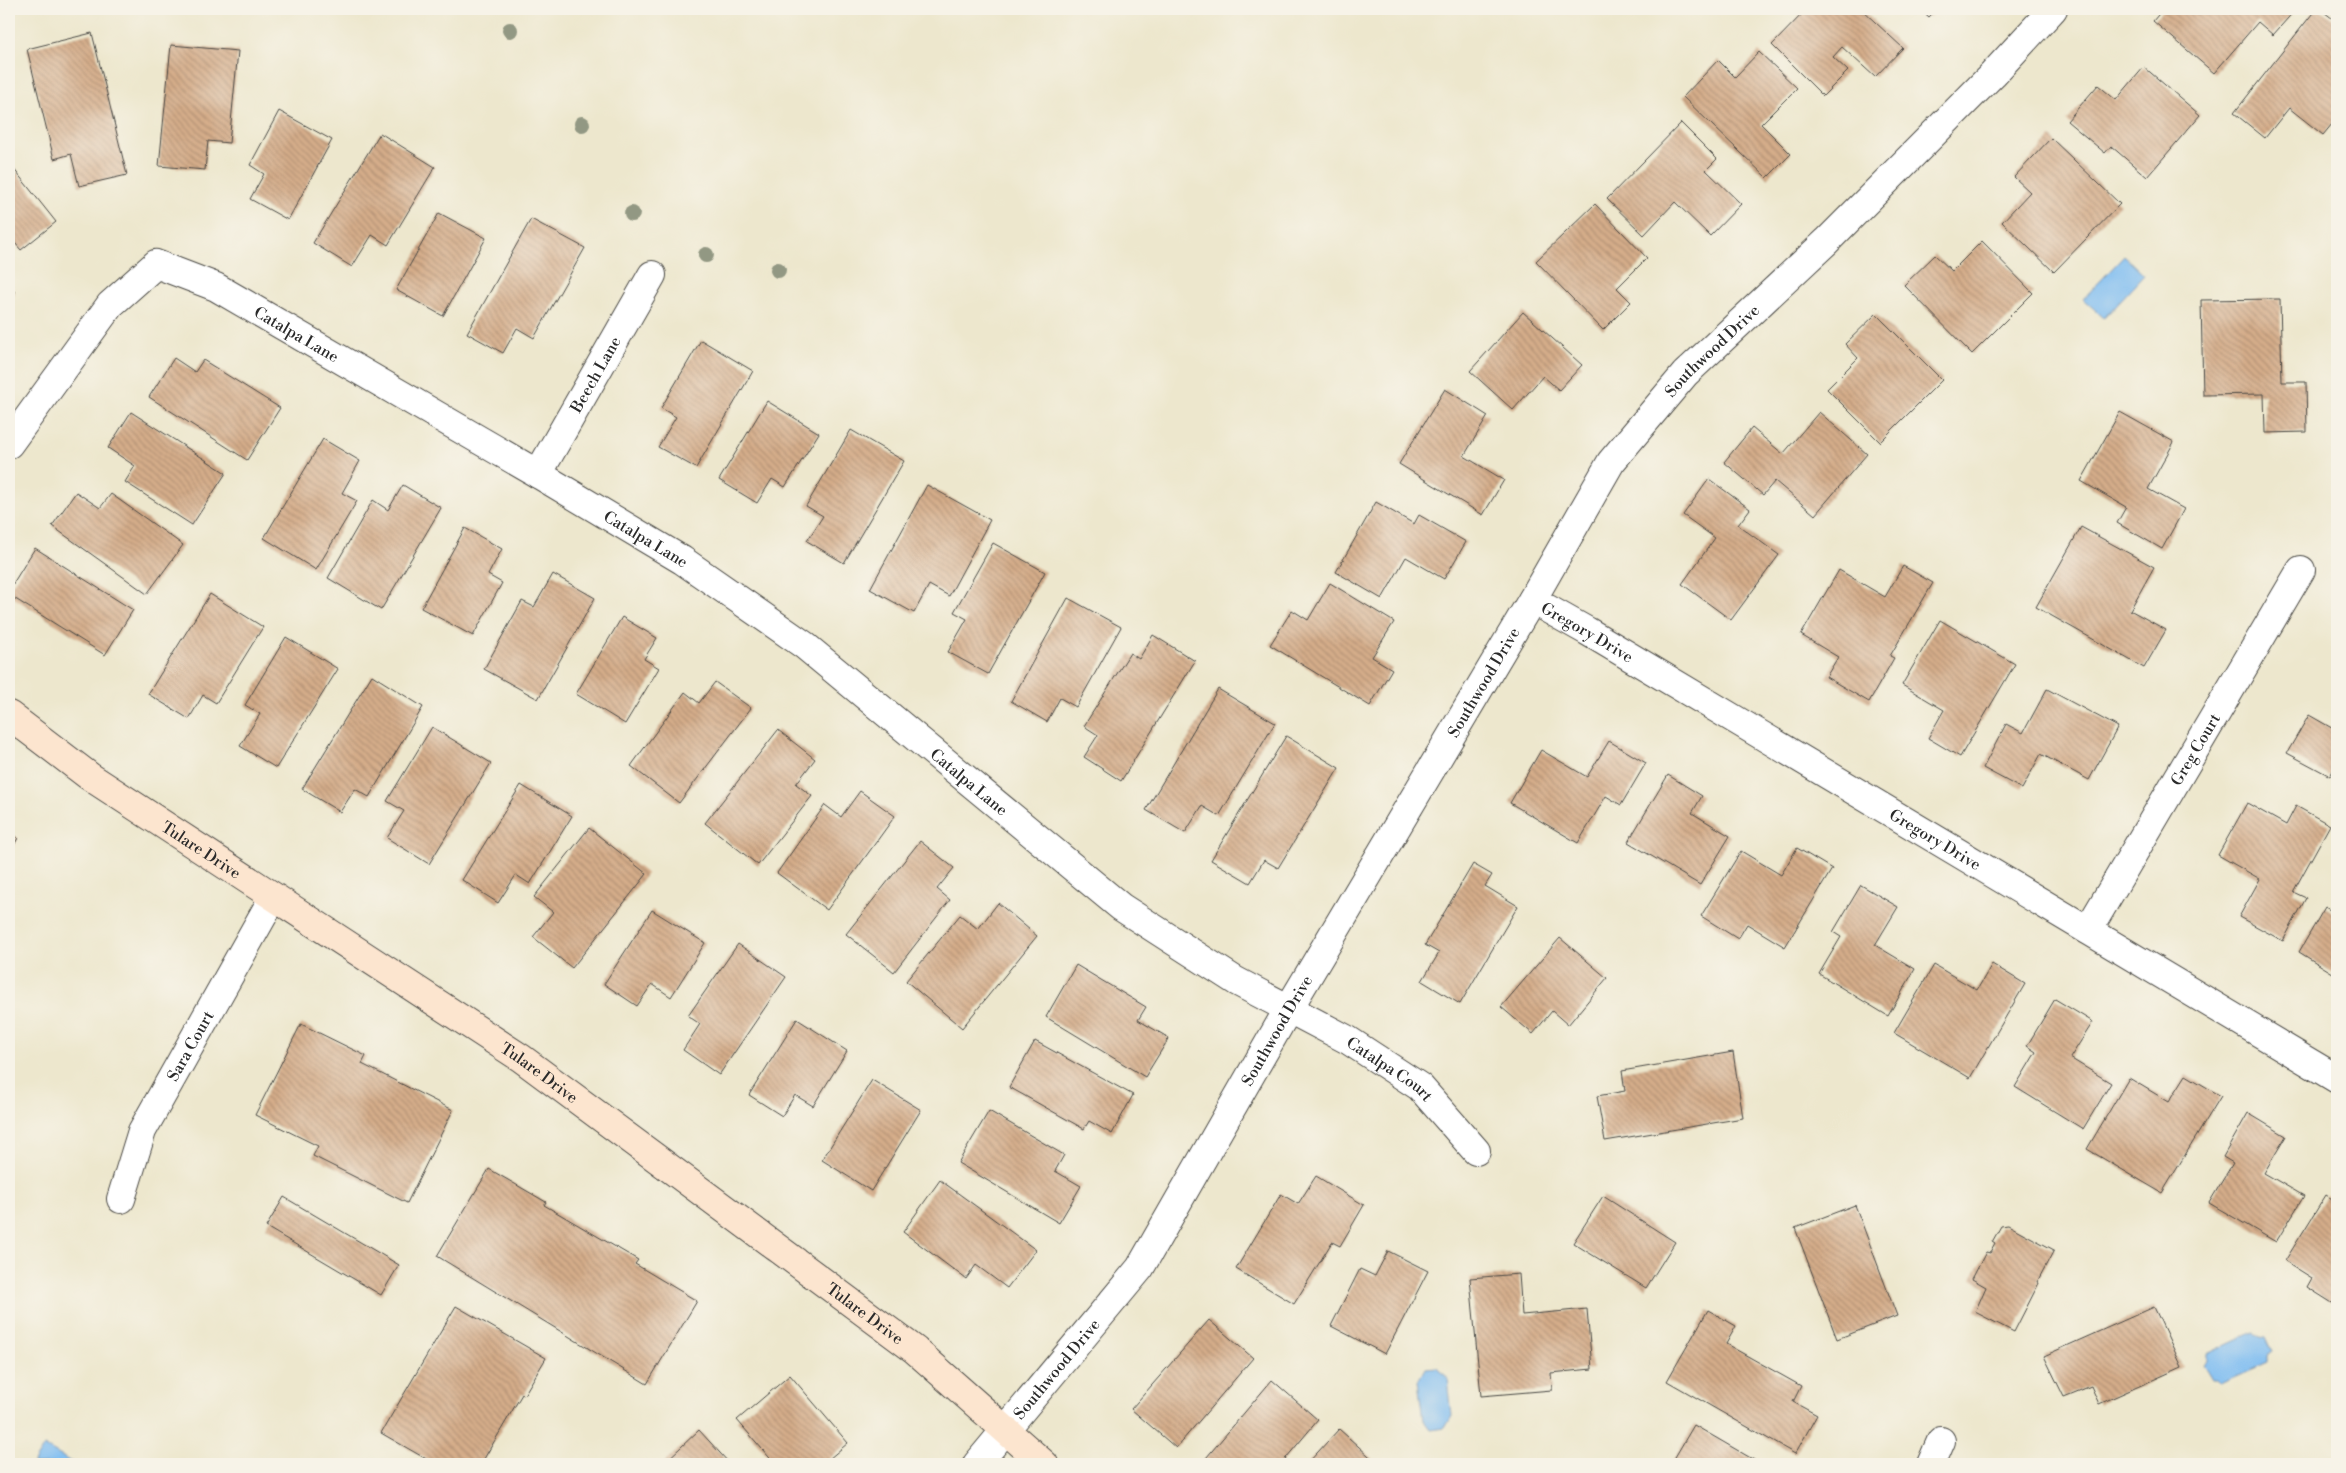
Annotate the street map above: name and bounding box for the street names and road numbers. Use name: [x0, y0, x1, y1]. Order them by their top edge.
street label: Southwood Drive: [1661, 301, 1764, 402]
street label: Catalpa Lane: [250, 302, 342, 367]
street label: Beech Lane: [566, 333, 626, 417]
street label: Catalpa Lane: [600, 507, 692, 572]
street label: Gregory Drive: [1537, 598, 1637, 667]
street label: Southwood Drive: [1444, 624, 1524, 741]
street label: Greg Court: [2167, 710, 2225, 789]
street label: Catalpa Lane: [926, 745, 1012, 820]
street label: Gregory Drive: [1885, 805, 1984, 875]
street label: Tulare Drive: [157, 817, 245, 884]
street label: Southwood Drive: [1237, 972, 1317, 1090]
street label: Sara Court: [163, 1007, 219, 1085]
street label: Catalpa Court: [1342, 1033, 1437, 1106]
street label: Tulare Drive: [497, 1038, 582, 1108]
street label: Tulare Drive: [822, 1279, 907, 1349]
street label: Southwood Drive: [1010, 1315, 1105, 1424]

